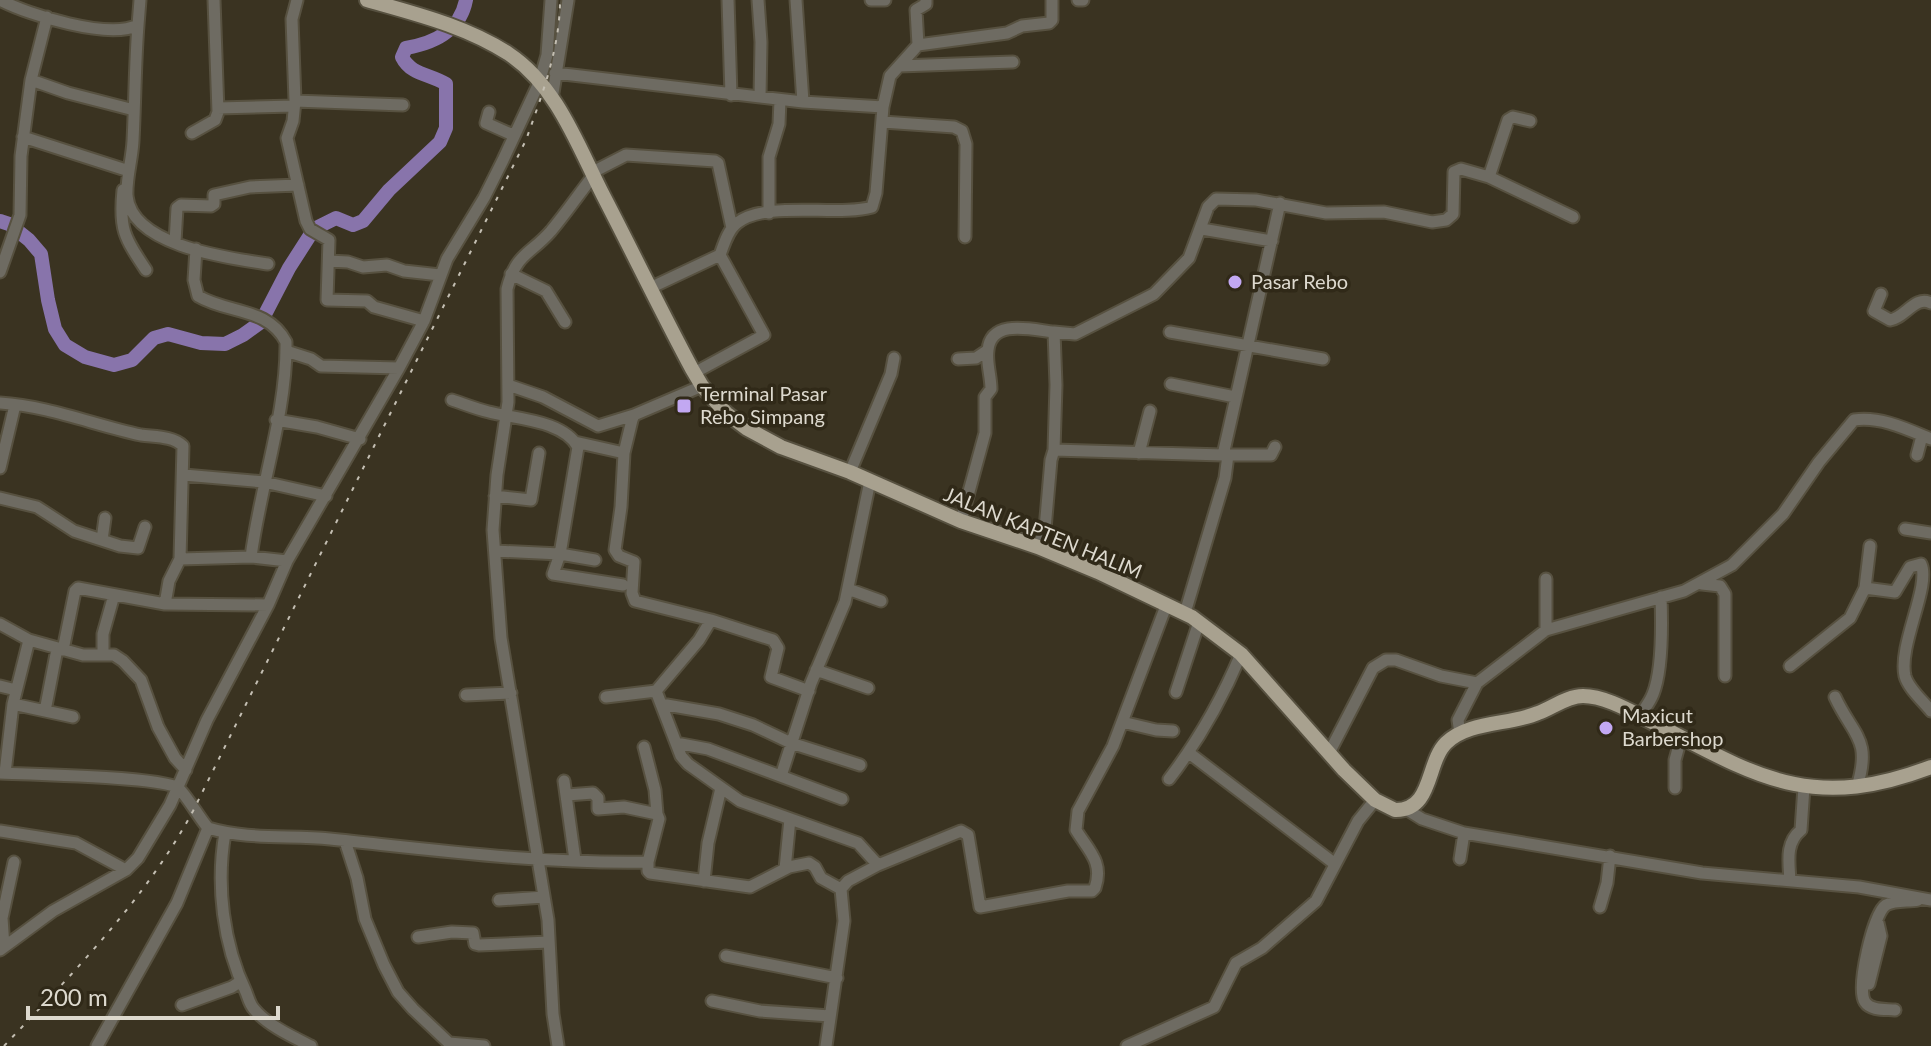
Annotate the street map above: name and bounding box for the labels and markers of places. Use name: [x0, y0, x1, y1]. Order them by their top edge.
place label: Pasar Rebo: [1251, 269, 1348, 293]
marker: Pasar Rebo: [1226, 273, 1244, 291]
place label: Terminal Pasar Rebo Simpang: [700, 381, 828, 428]
marker: Terminal Pasar Rebo Simpang: [675, 397, 693, 415]
place label: Maxicut Barbershop: [1622, 703, 1723, 750]
marker: Maxicut Barbershop: [1597, 719, 1615, 737]

